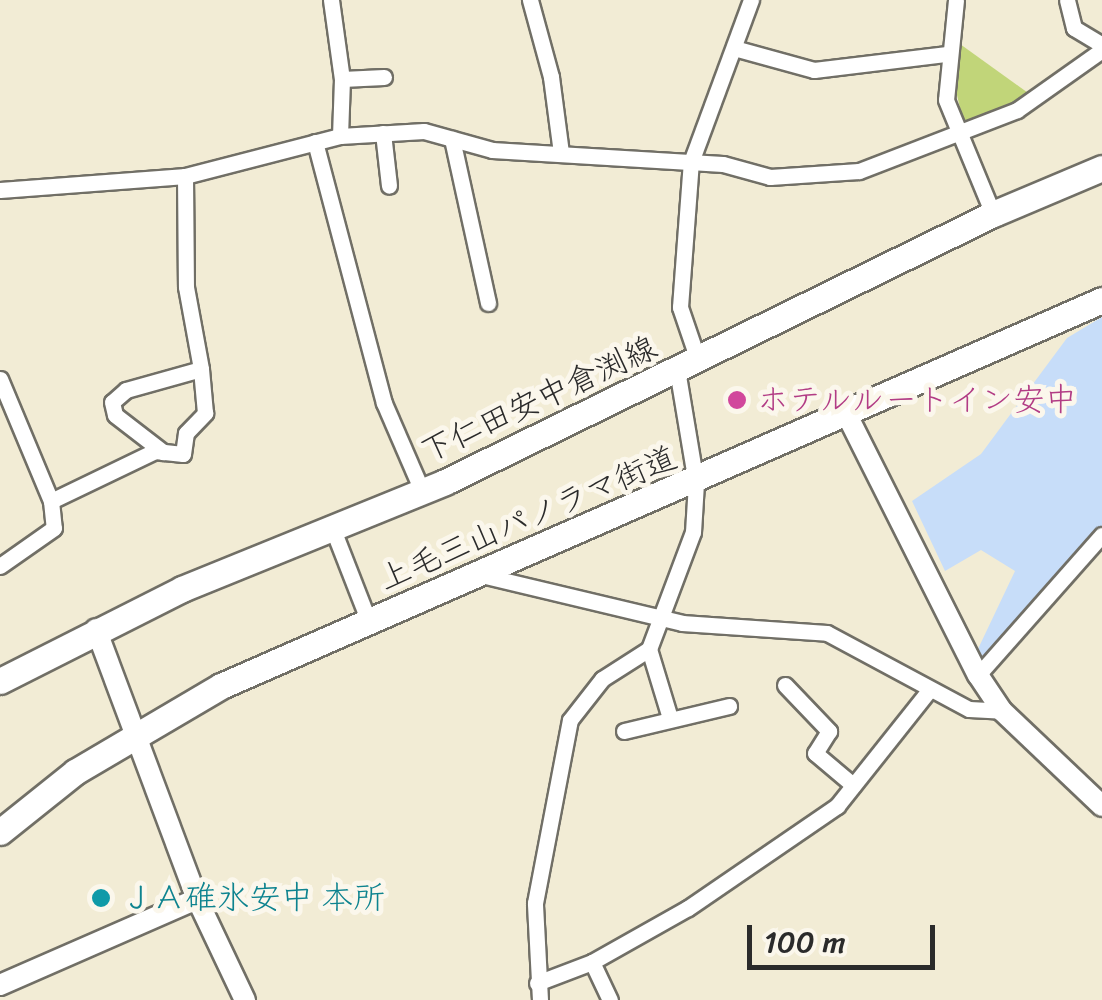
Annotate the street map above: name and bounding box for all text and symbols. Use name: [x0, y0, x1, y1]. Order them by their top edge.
street label: 下仁田安中倉渕線: [415, 329, 663, 471]
place label: ホテルルートイン安中: [757, 381, 1078, 419]
marker: ホテルルートイン安中: [726, 389, 748, 411]
street label: 上毛三山パノラマ街道: [373, 439, 683, 599]
place label: ＪＡ碓氷安中 本所: [121, 879, 385, 917]
marker: ＪＡ碓氷安中 本所: [90, 887, 112, 909]
scale bar: [752, 905, 940, 967]
text: 100 m: [764, 915, 846, 969]

